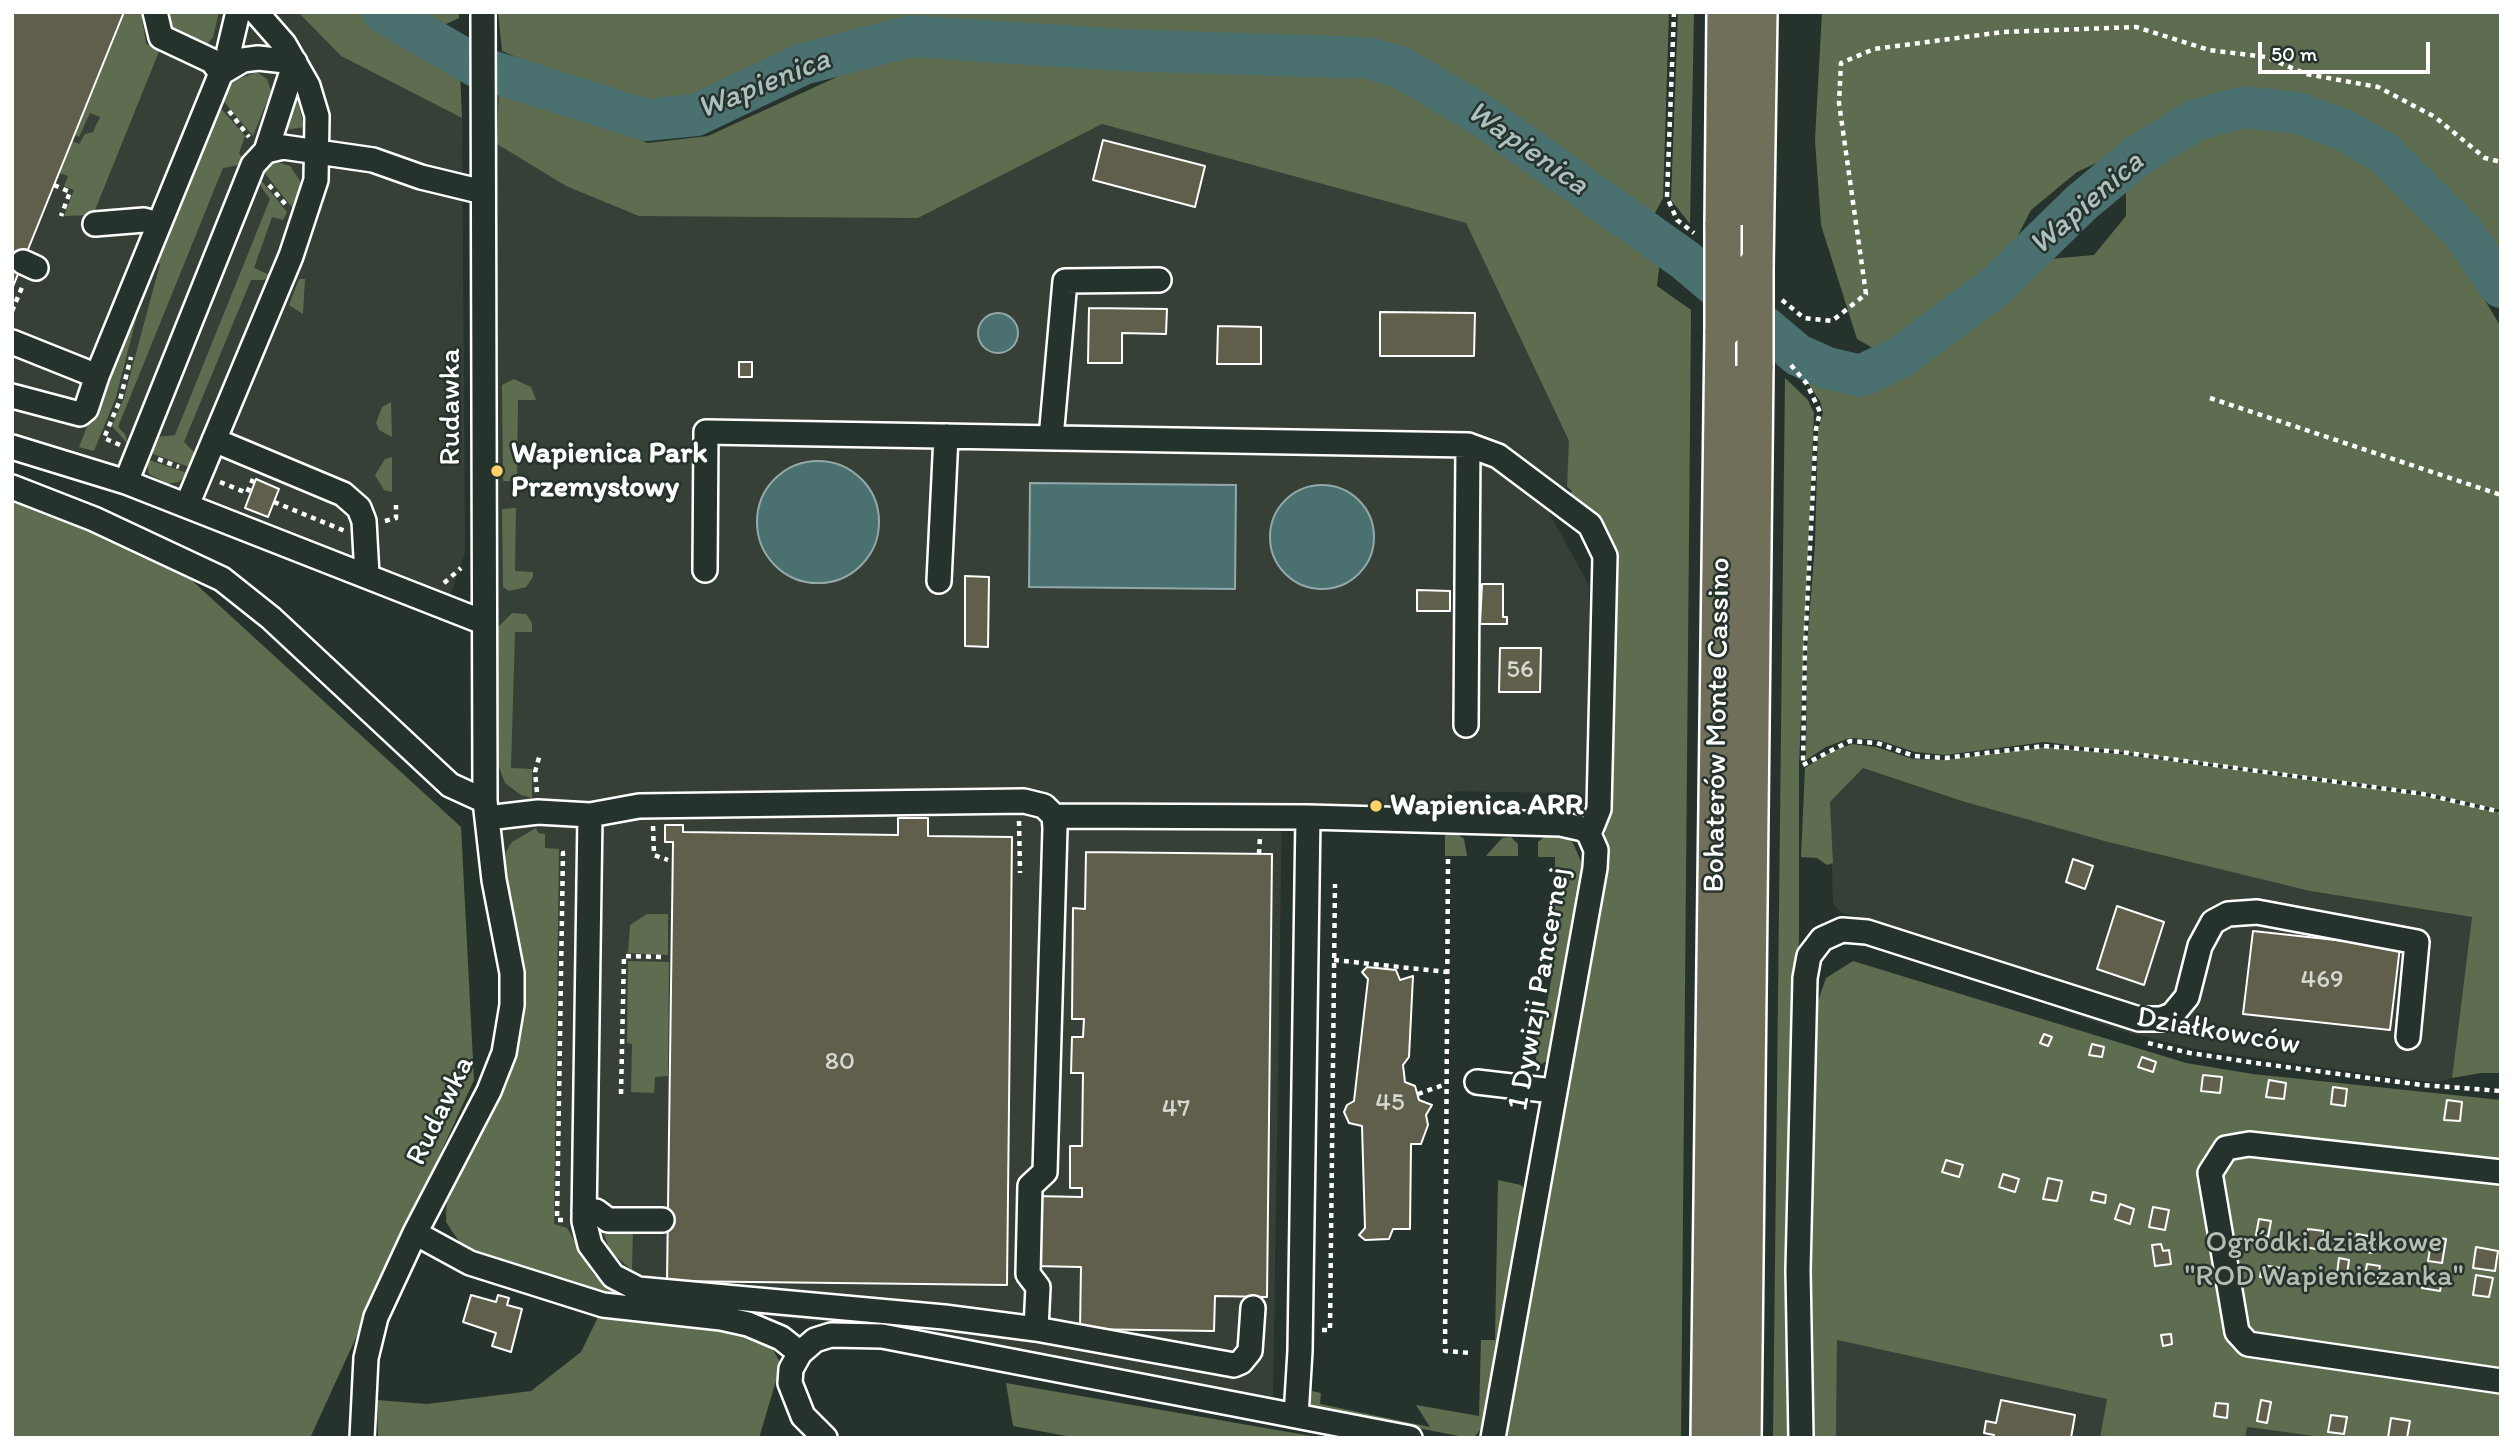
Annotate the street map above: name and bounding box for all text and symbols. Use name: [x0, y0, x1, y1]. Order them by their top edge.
scale bar: [2261, 28, 2432, 72]
water label: Wapienica: [692, 41, 836, 129]
text: 50 m: [2271, 41, 2317, 66]
water label: Wapienica: [1459, 93, 1595, 205]
water label: Wapienica: [2022, 144, 2152, 264]
street label: Rudawka: [433, 348, 469, 466]
place label: Wapienica Park Przemysłowy: [511, 436, 707, 506]
marker: Wapienica Park Przemysłowy: [489, 463, 505, 479]
street label: Bohaterów Monte Cassino: [1697, 557, 1739, 893]
house number: 56: [1506, 654, 1534, 686]
place label: Wapienica ARR: [1390, 788, 1583, 824]
marker: Wapienica ARR: [1368, 798, 1384, 814]
street label: 1 Dywizji Pancernej: [1501, 865, 1579, 1113]
house number: 469: [2301, 964, 2343, 996]
street label: Działkowców: [2133, 1000, 2303, 1064]
house number: 80: [825, 1046, 855, 1078]
street label: Rudawka: [399, 1050, 483, 1172]
house number: 45: [1375, 1087, 1405, 1119]
house number: 47: [1162, 1093, 1190, 1125]
park label: Ogródki działkowe "ROD Wapieniczanka": [2184, 1225, 2464, 1296]

